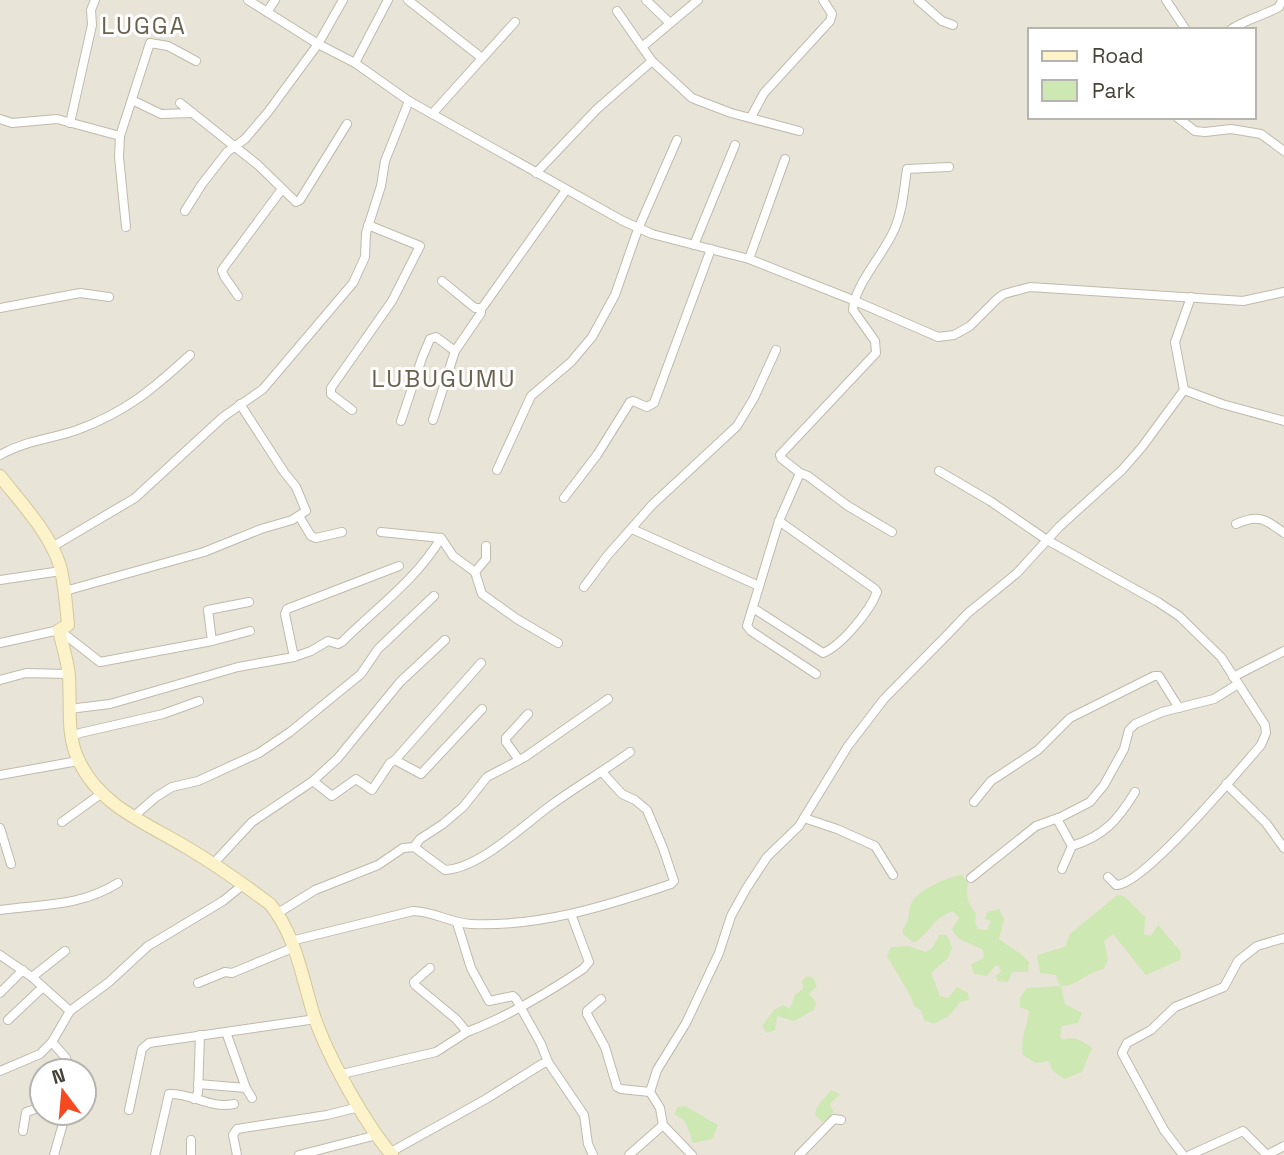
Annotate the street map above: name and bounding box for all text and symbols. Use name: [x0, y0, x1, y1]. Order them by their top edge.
district label: LUGGA: [101, 10, 187, 41]
legend: [1028, 28, 1256, 119]
text: Road: [1092, 42, 1144, 69]
text: Park: [1092, 77, 1136, 104]
district label: LUBUGUMU: [371, 363, 517, 394]
north arrow: [28, 1057, 98, 1127]
text: N: [49, 1062, 68, 1090]

